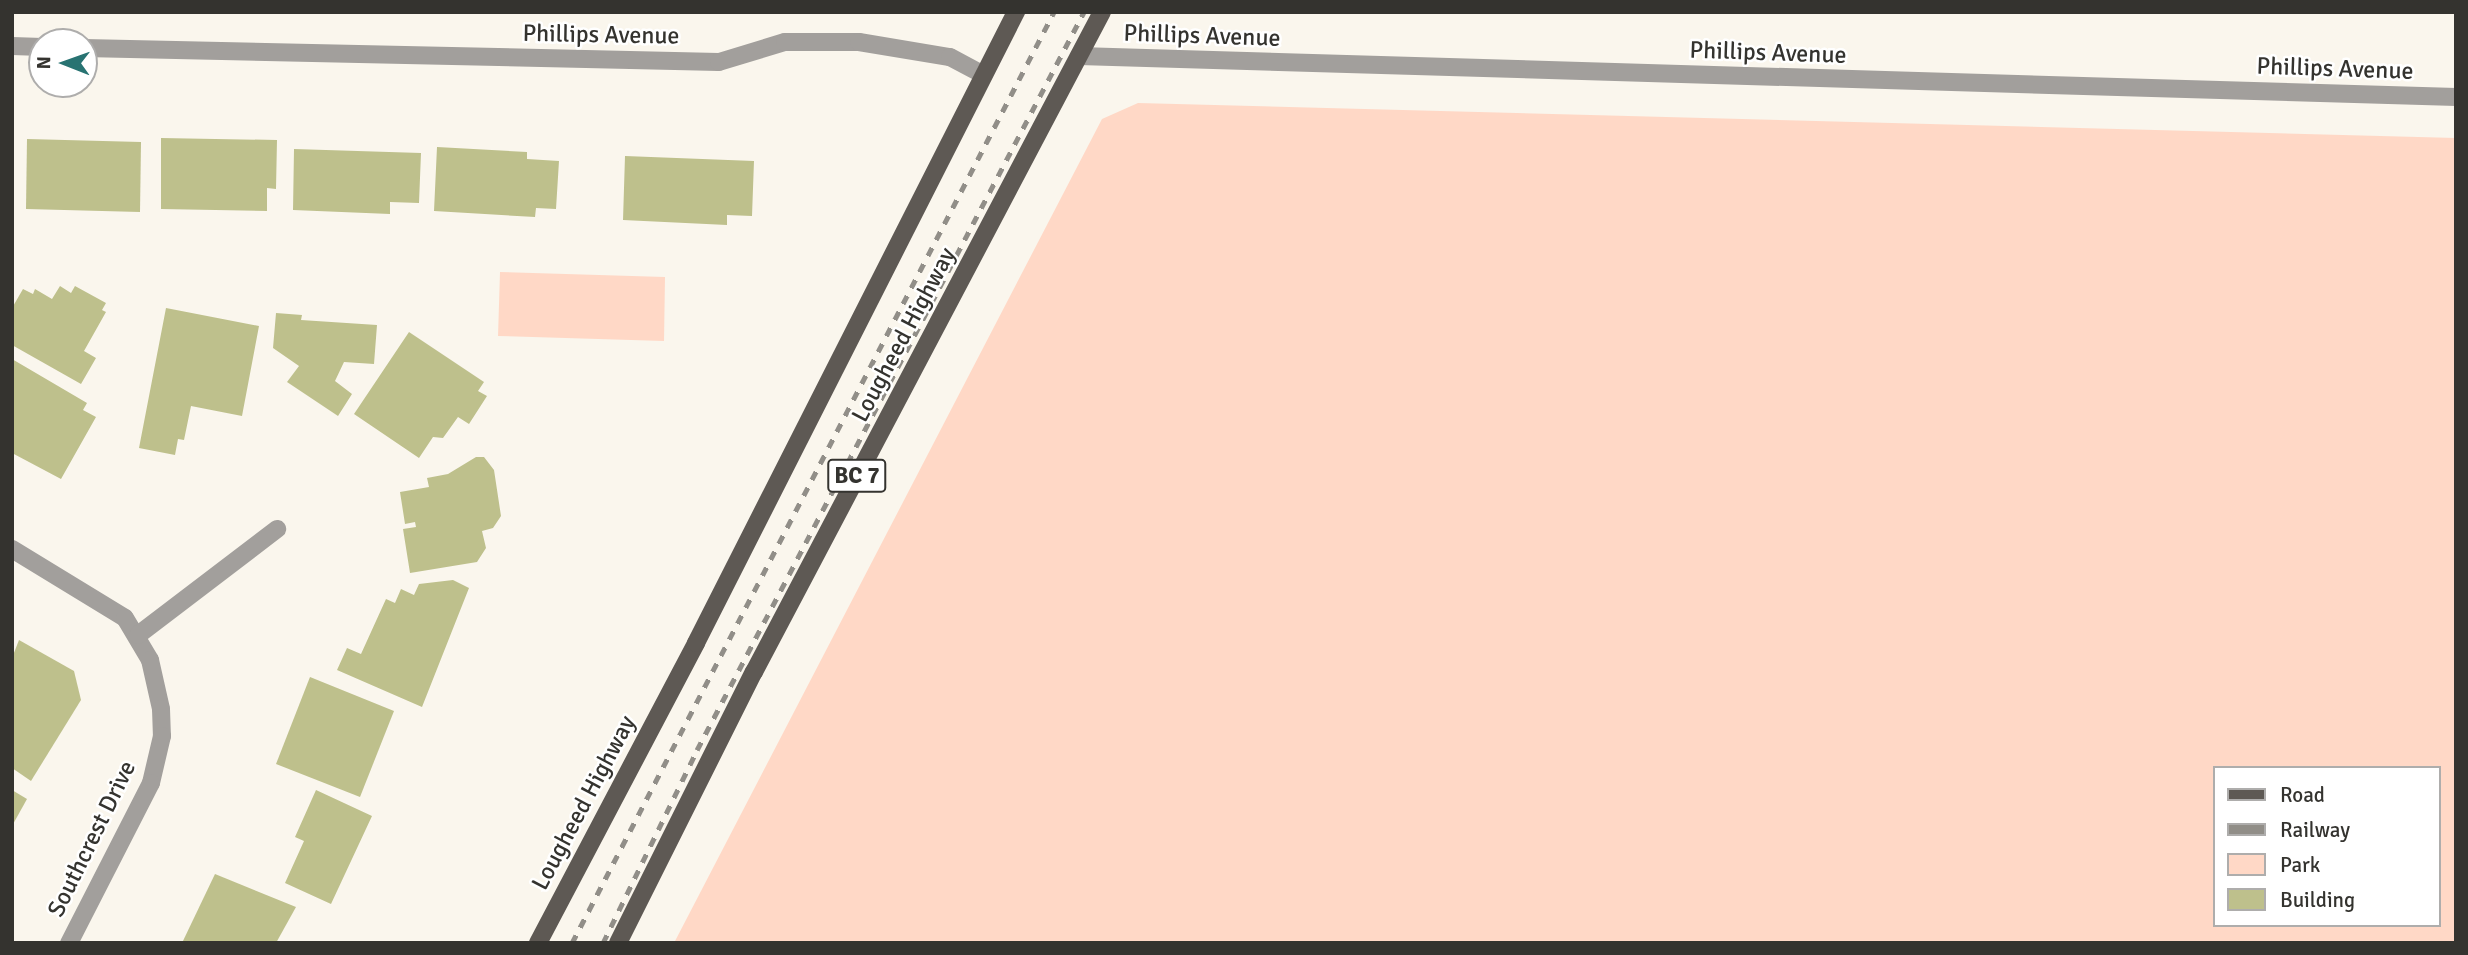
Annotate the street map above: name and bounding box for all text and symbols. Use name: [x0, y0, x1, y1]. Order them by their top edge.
street label: Phillips Avenue: [522, 19, 680, 51]
street label: Phillips Avenue: [1123, 19, 1281, 53]
north arrow: [28, 28, 98, 98]
street label: Phillips Avenue: [1689, 36, 1847, 70]
street label: Phillips Avenue: [2256, 52, 2414, 86]
text: N: [32, 56, 56, 69]
street label: Lougheed Highway: [846, 243, 962, 427]
road number: BC 7: [827, 456, 887, 496]
street label: Lougheed Highway: [526, 711, 642, 895]
street label: Southcrest Drive: [42, 756, 142, 922]
legend: [2212, 766, 2440, 927]
text: Road: [2280, 782, 2325, 808]
text: Railway: [2280, 817, 2350, 843]
text: Park: [2280, 852, 2320, 878]
text: Building: [2280, 887, 2355, 913]

